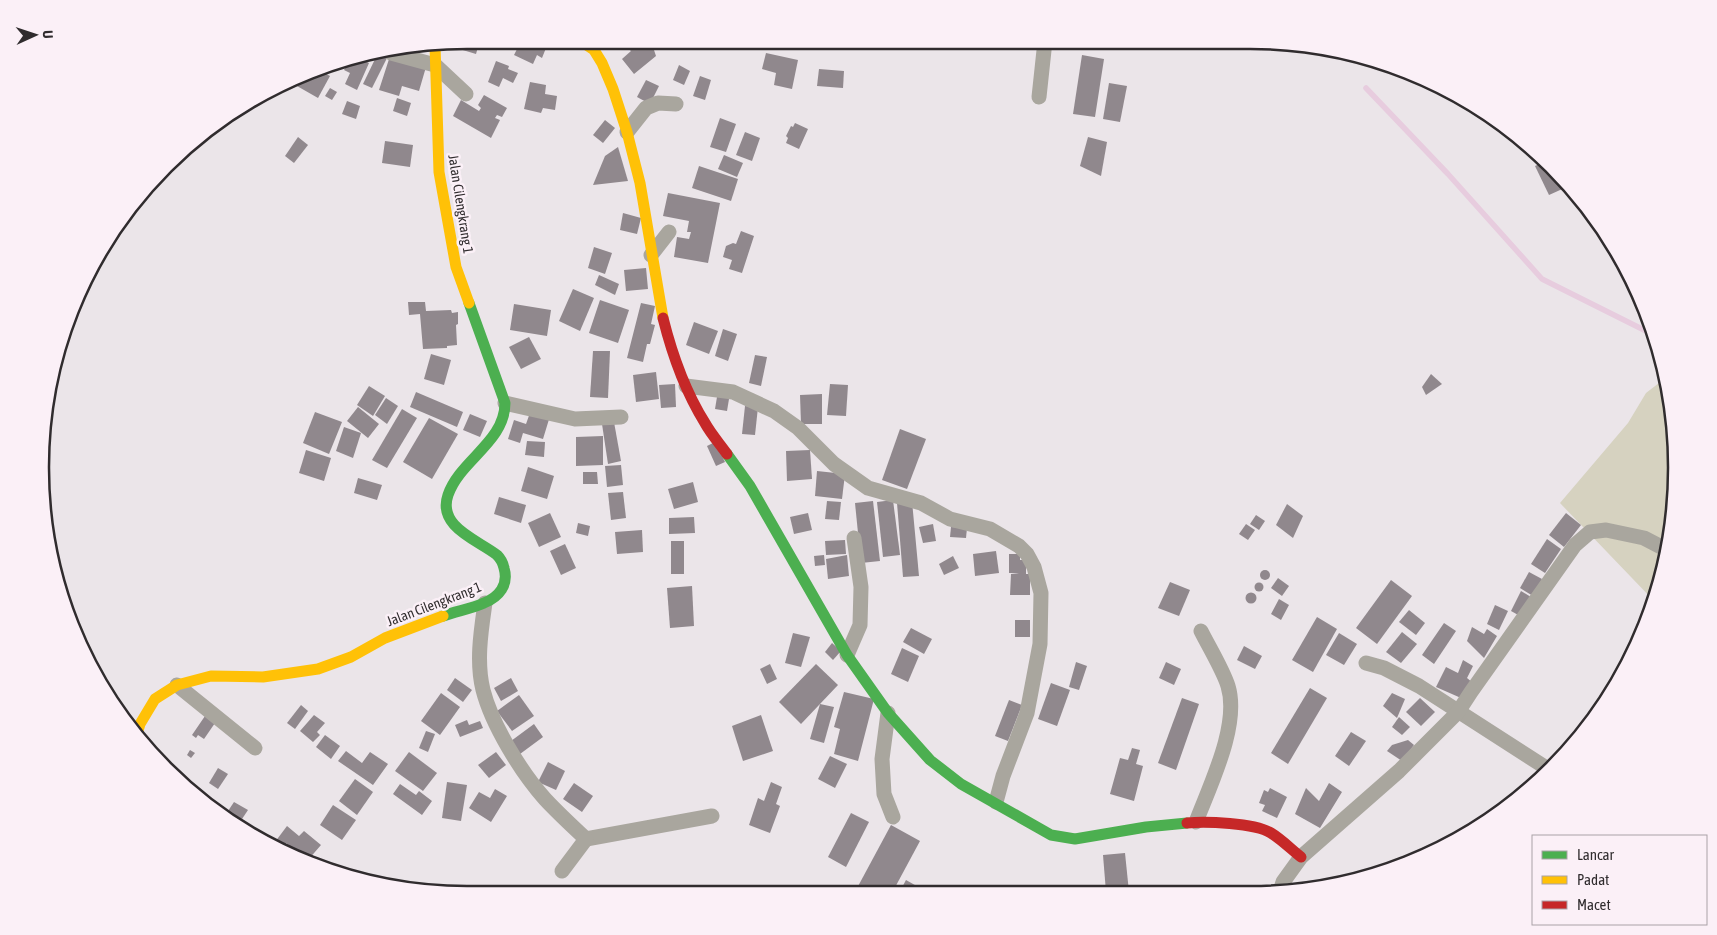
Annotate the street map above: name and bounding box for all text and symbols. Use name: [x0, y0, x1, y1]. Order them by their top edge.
north arrow: [10, 10, 60, 60]
text: U: [40, 30, 56, 39]
street label: Jalan Cilengkrang 1: [445, 153, 477, 255]
street label: Jalan Cilengkrang 1: [384, 579, 484, 629]
legend: [1532, 835, 1707, 925]
text: Lancar: [1577, 846, 1615, 863]
text: Padat: [1577, 871, 1609, 888]
text: Macet: [1577, 896, 1611, 913]

